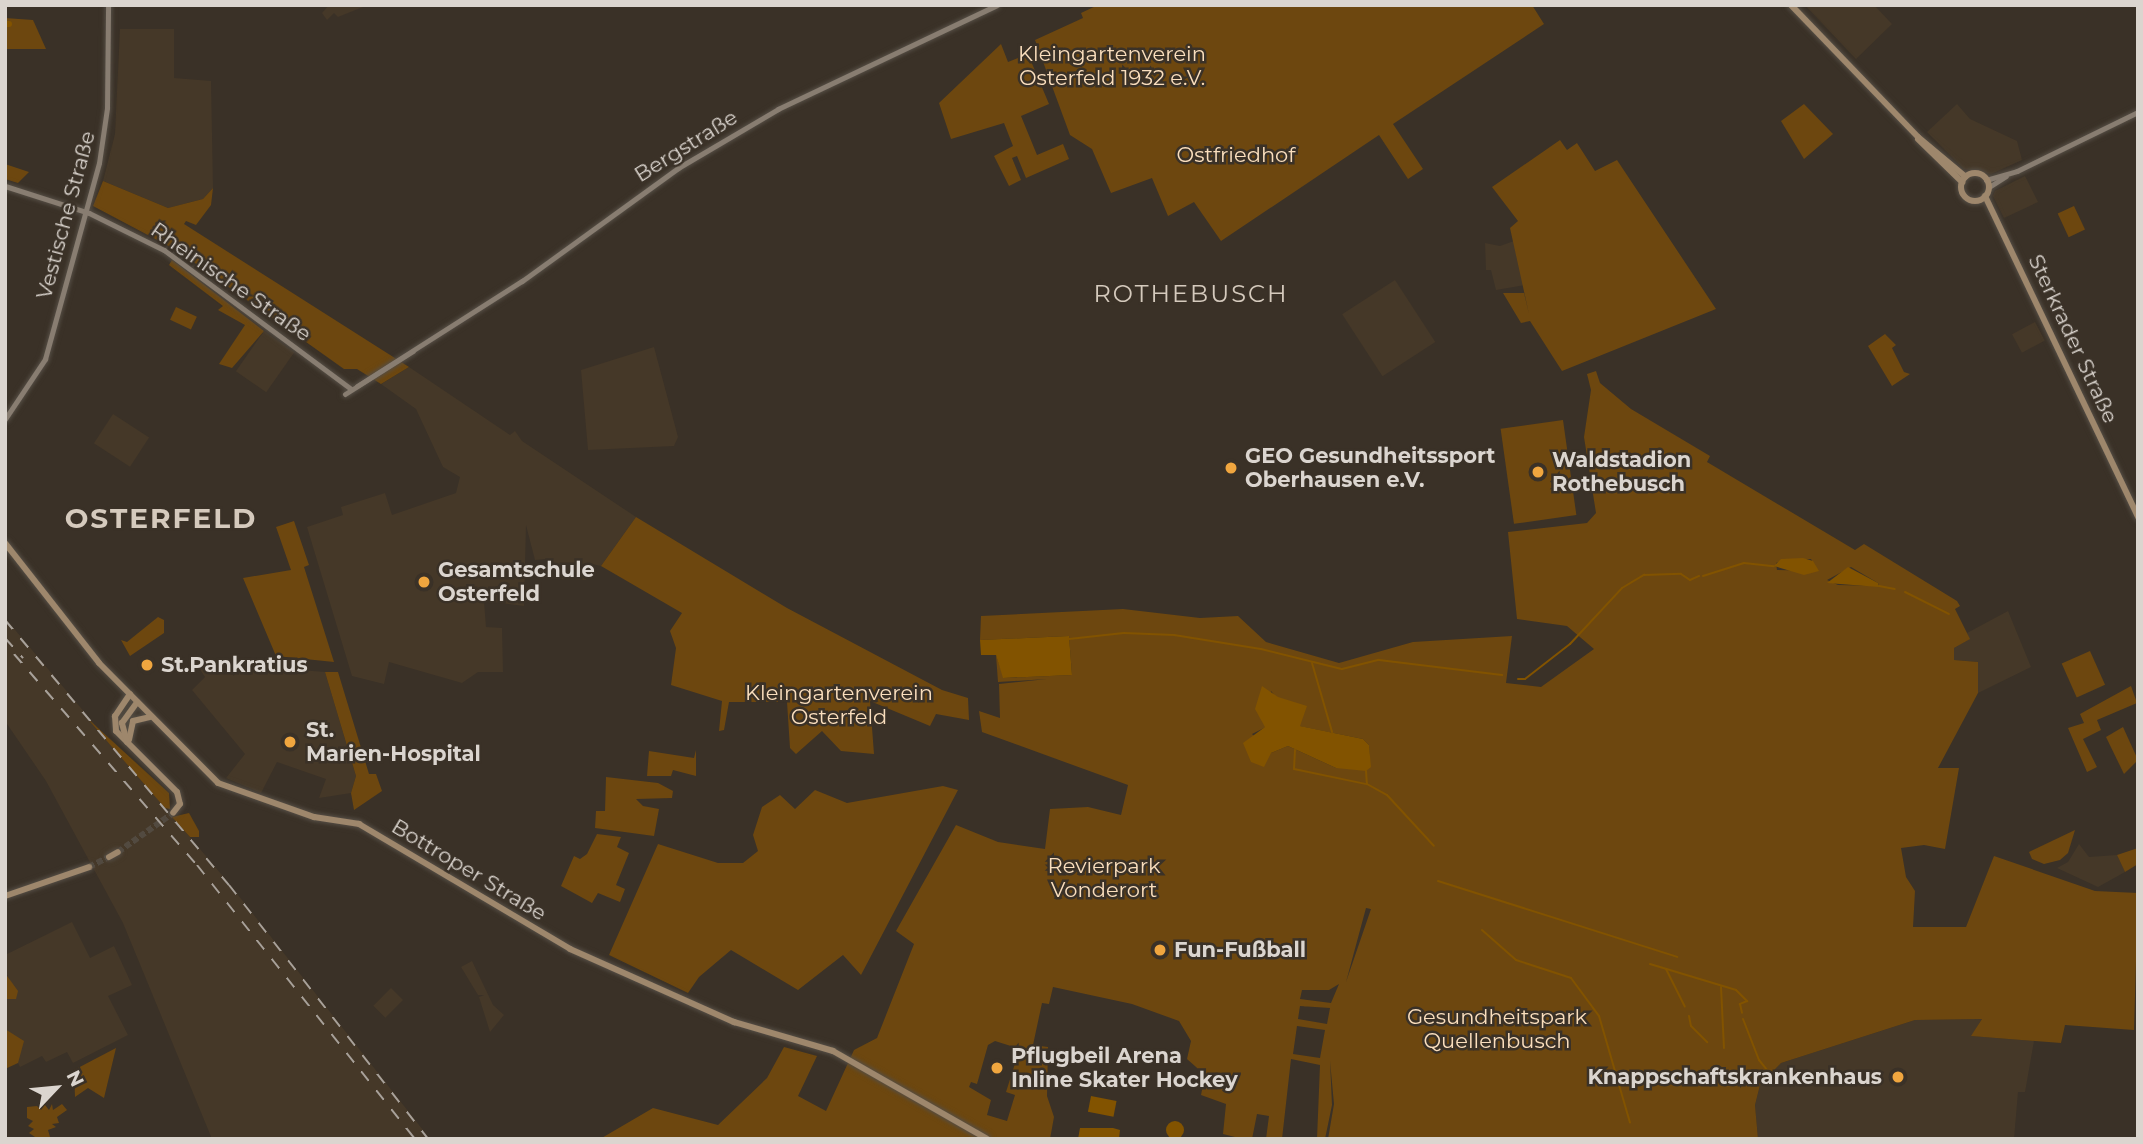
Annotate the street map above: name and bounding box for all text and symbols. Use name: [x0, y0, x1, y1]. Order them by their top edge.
park label: Kleingartenverein Osterfeld 1932 e.V.: [1018, 41, 1206, 91]
street label: Bergstraße: [630, 104, 742, 188]
street label: Vestische Straße: [31, 128, 101, 302]
park label: Ostfriedhof: [1177, 142, 1295, 168]
street label: Rheinische Straße: [146, 217, 316, 347]
street label: Sterkrader Straße: [2023, 251, 2123, 427]
district label: ROTHEBUSCH: [1095, 280, 1287, 308]
place label: GEO Gesundheitssport Oberhausen e.V.: [1245, 443, 1495, 493]
place label: Waldstadion Rothebusch: [1552, 447, 1691, 497]
marker: GEO Gesundheitssport Oberhausen e.V.: [1223, 460, 1239, 476]
marker: Waldstadion Rothebusch: [1530, 464, 1546, 480]
district label: OSTERFELD: [66, 501, 256, 535]
place label: Gesamtschule Osterfeld: [438, 557, 595, 607]
marker: Gesamtschule Osterfeld: [416, 574, 432, 590]
place label: St.Pankratius: [161, 652, 308, 678]
marker: St.Pankratius: [139, 657, 155, 673]
park label: Kleingartenverein Osterfeld: [745, 680, 933, 730]
place label: St. Marien-Hospital: [306, 717, 481, 767]
marker: St. Marien-Hospital: [280, 732, 300, 752]
street label: Bottroper Straße: [387, 814, 551, 926]
park label: Revierpark Vonderort: [1047, 853, 1161, 903]
place label: Fun-Fußball: [1174, 937, 1306, 963]
marker: Fun-Fußball: [1152, 942, 1168, 958]
park label: Gesundheitspark Quellenbusch: [1407, 1004, 1587, 1054]
place label: Pflugbeil Arena Inline Skater Hockey: [1011, 1043, 1238, 1093]
north arrow: [21, 1053, 91, 1123]
marker: Pflugbeil Arena Inline Skater Hockey: [989, 1060, 1005, 1076]
place label: Knappschaftskrankenhaus: [1587, 1064, 1882, 1090]
text: N: [62, 1067, 89, 1091]
marker: Knappschaftskrankenhaus: [1888, 1067, 1908, 1087]

